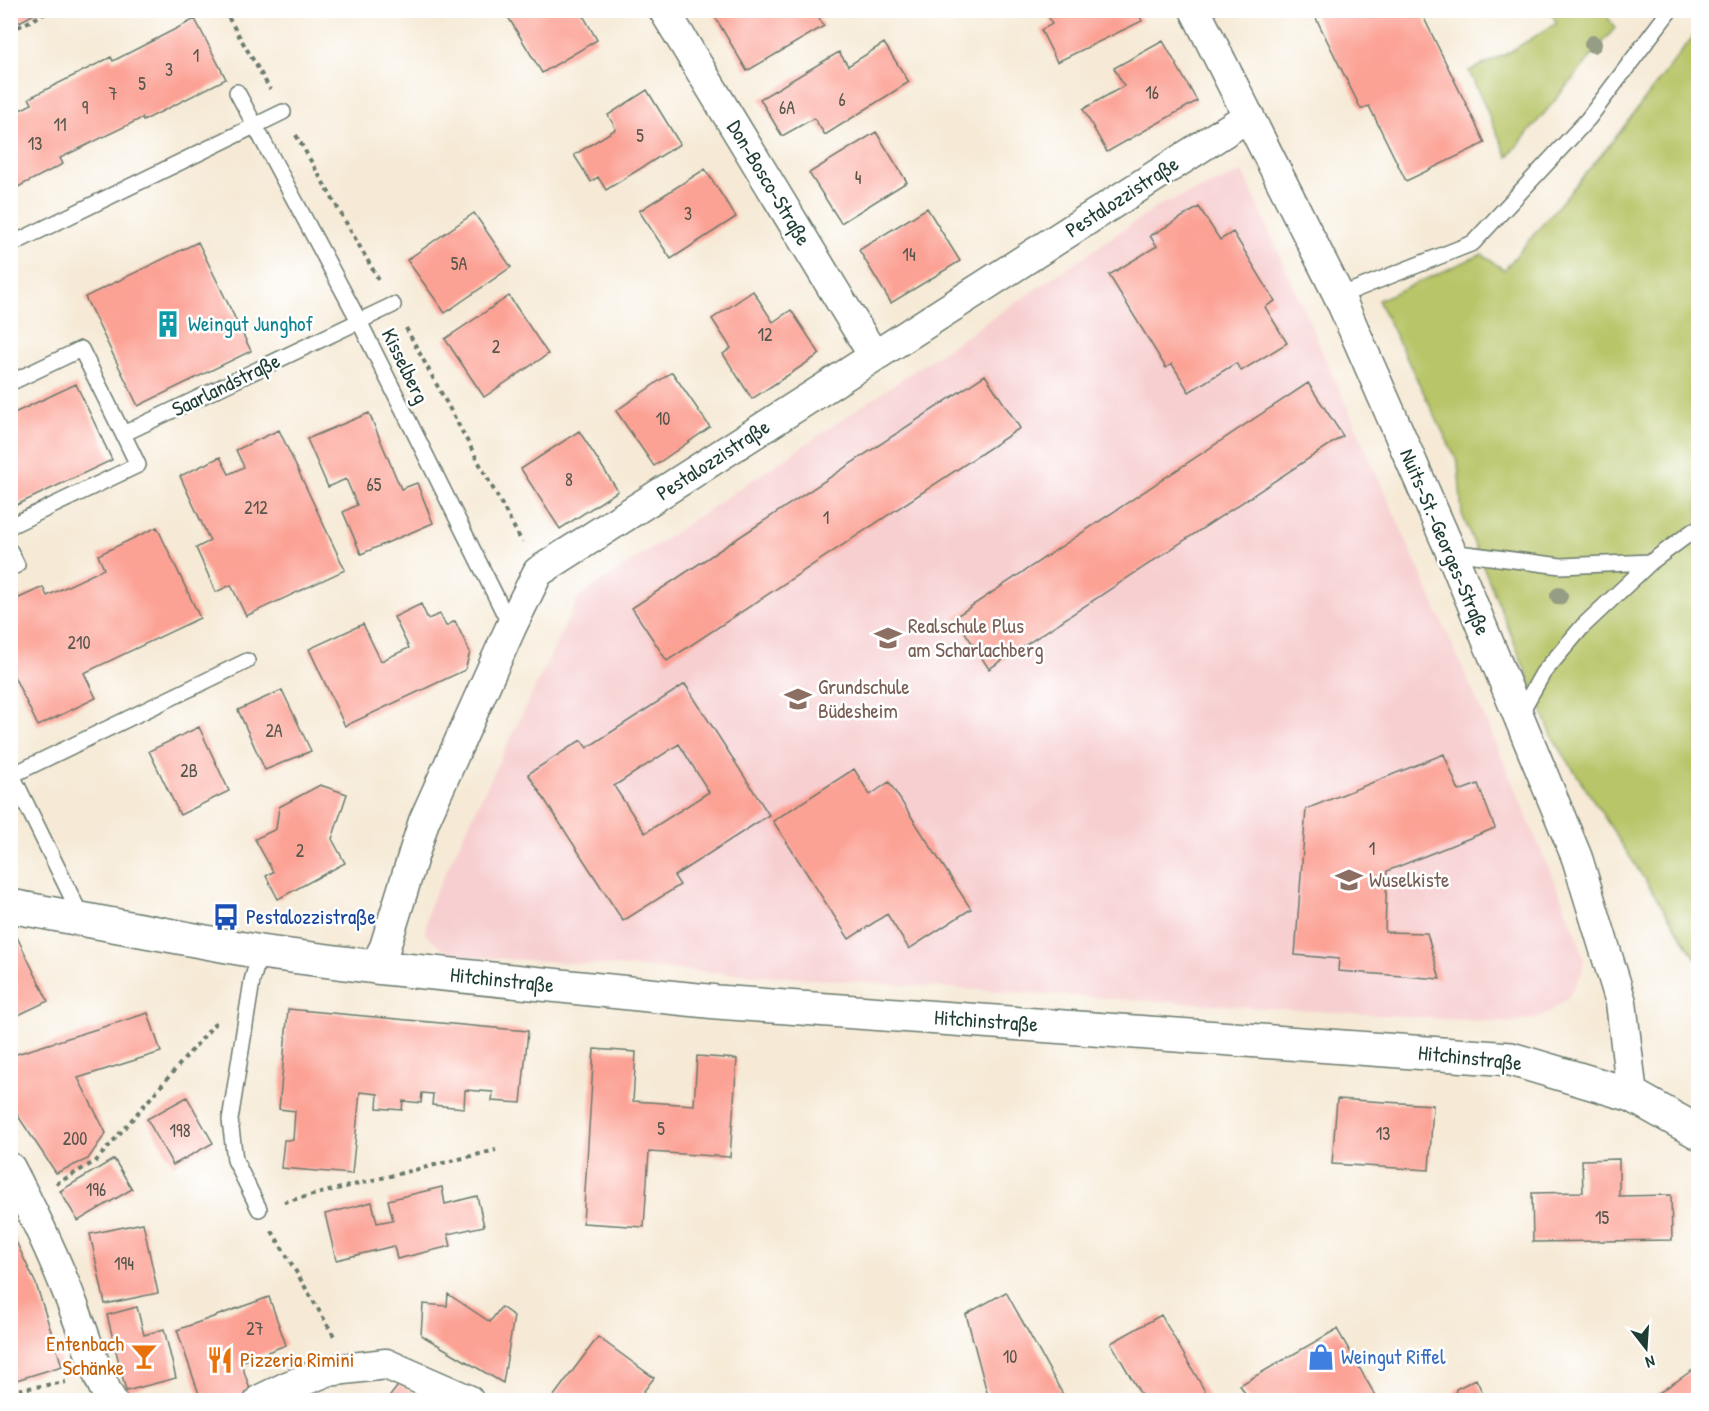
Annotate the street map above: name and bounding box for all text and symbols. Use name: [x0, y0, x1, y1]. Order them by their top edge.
house number: 1: [193, 43, 199, 68]
house number: 3: [165, 57, 173, 82]
house number: 5: [138, 71, 146, 96]
house number: 16: [1145, 80, 1159, 105]
house number: 7: [109, 81, 118, 106]
house number: 6: [838, 87, 846, 112]
house number: 9: [82, 95, 89, 120]
house number: 6A: [779, 95, 795, 120]
house number: 11: [53, 112, 67, 137]
street label: Don-Bosco-Straße: [721, 115, 818, 251]
house number: 5: [636, 123, 644, 148]
house number: 13: [28, 131, 42, 156]
street label: Pestalozzistraße: [1059, 149, 1184, 244]
house number: 4: [855, 165, 862, 190]
house number: 3: [684, 201, 692, 226]
house number: 14: [902, 242, 916, 267]
house number: 5A: [451, 251, 467, 276]
building icon: Weingut Junghof: [153, 309, 183, 339]
place label: Weingut Junghof: [188, 309, 314, 338]
house number: 12: [758, 322, 773, 347]
street label: Kisselberg: [375, 323, 436, 408]
house number: 2: [492, 334, 501, 359]
street label: Saarlandstraße: [167, 346, 285, 423]
house number: 10: [656, 406, 670, 431]
street label: Pestalozzistraße: [650, 412, 775, 507]
street label: Nuits-St.-Georges-Straße: [1393, 444, 1498, 639]
house number: 8: [565, 467, 573, 492]
house number: 65: [367, 472, 382, 497]
house number: 212: [244, 495, 268, 520]
house number: 1: [823, 505, 829, 530]
place label: Realschule Plus am Scharlachberg: [908, 611, 1044, 664]
school or university icon: Realschule Plus am Scharlachberg: [873, 623, 903, 653]
house number: 210: [67, 630, 91, 655]
place label: Grundschule Büdesheim: [818, 672, 910, 725]
school or university icon: Grundschule Büdesheim: [783, 684, 813, 714]
house number: 2A: [265, 718, 283, 743]
house number: 2B: [180, 758, 198, 783]
house number: 1: [1369, 836, 1375, 861]
house number: 2: [296, 838, 305, 863]
school or university icon: Wuselkiste: [1334, 865, 1364, 895]
place label: Wuselkiste: [1369, 865, 1449, 894]
bus stop icon: Pestalozzistraße: [211, 902, 241, 932]
place label: Pestalozzistraße: [246, 902, 376, 931]
street label: Hitchinstraße: [449, 960, 555, 999]
street label: Hitchinstraße: [933, 1002, 1039, 1039]
street label: Hitchinstraße: [1417, 1038, 1523, 1077]
house number: 5: [657, 1116, 665, 1141]
house number: 198: [170, 1118, 191, 1143]
house number: 13: [1376, 1121, 1390, 1146]
house number: 200: [63, 1126, 87, 1151]
house number: 196: [86, 1177, 106, 1202]
house number: 15: [1595, 1205, 1609, 1230]
house number: 194: [114, 1251, 134, 1276]
house number: 27: [246, 1316, 264, 1341]
north arrow: [1616, 1318, 1676, 1378]
place label: Entenbach Schänke: [46, 1329, 124, 1382]
bar icon: Entenbach Schänke: [129, 1341, 159, 1371]
shop icon: Weingut Riffel: [1306, 1342, 1336, 1372]
place label: Weingut Riffel: [1341, 1342, 1446, 1371]
house number: 10: [1003, 1344, 1017, 1369]
restaurant icon: Pizzeria Rimini: [205, 1345, 235, 1375]
place label: Pizzeria Rimini: [240, 1345, 354, 1374]
text: N: [1643, 1351, 1658, 1374]

